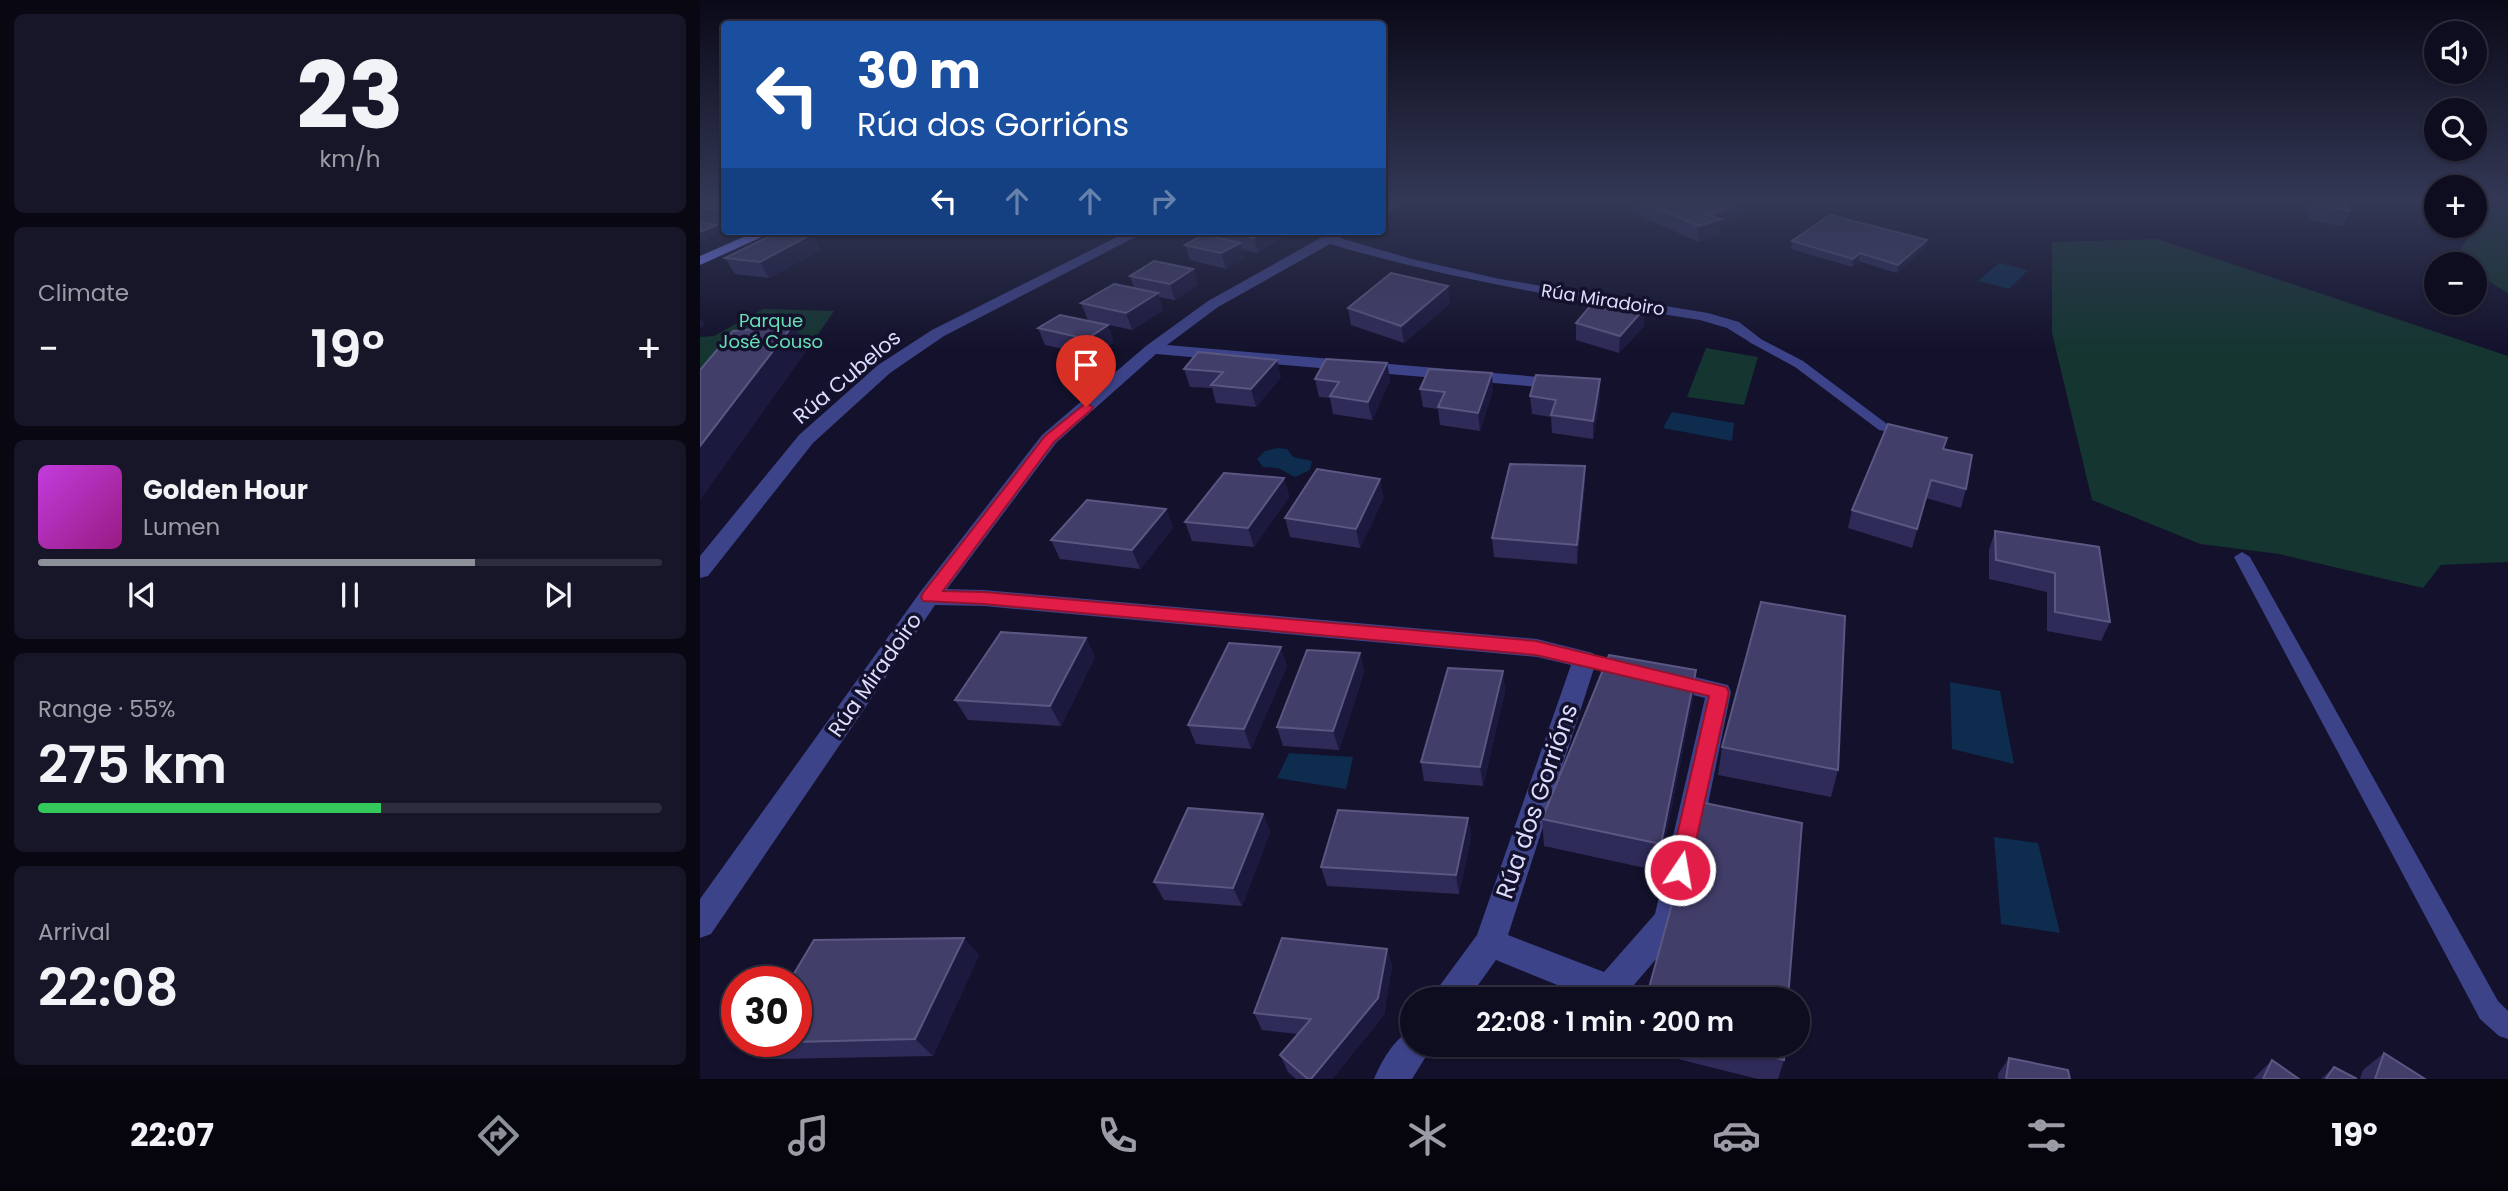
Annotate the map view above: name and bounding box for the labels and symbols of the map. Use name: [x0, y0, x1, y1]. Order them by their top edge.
street label: Rúa Miradoiro: [1540, 277, 1667, 322]
park label: Parque José Couso: [719, 308, 823, 354]
street label: Rúa Cubelos: [787, 323, 907, 430]
pin: [1056, 335, 1116, 407]
street label: Rúa Miradoiro: [821, 607, 928, 743]
street label: Rúa dos Gorrións: [1488, 699, 1585, 903]
position arrow: [1643, 833, 1717, 907]
speed limit sign: 30: [721, 966, 812, 1057]

